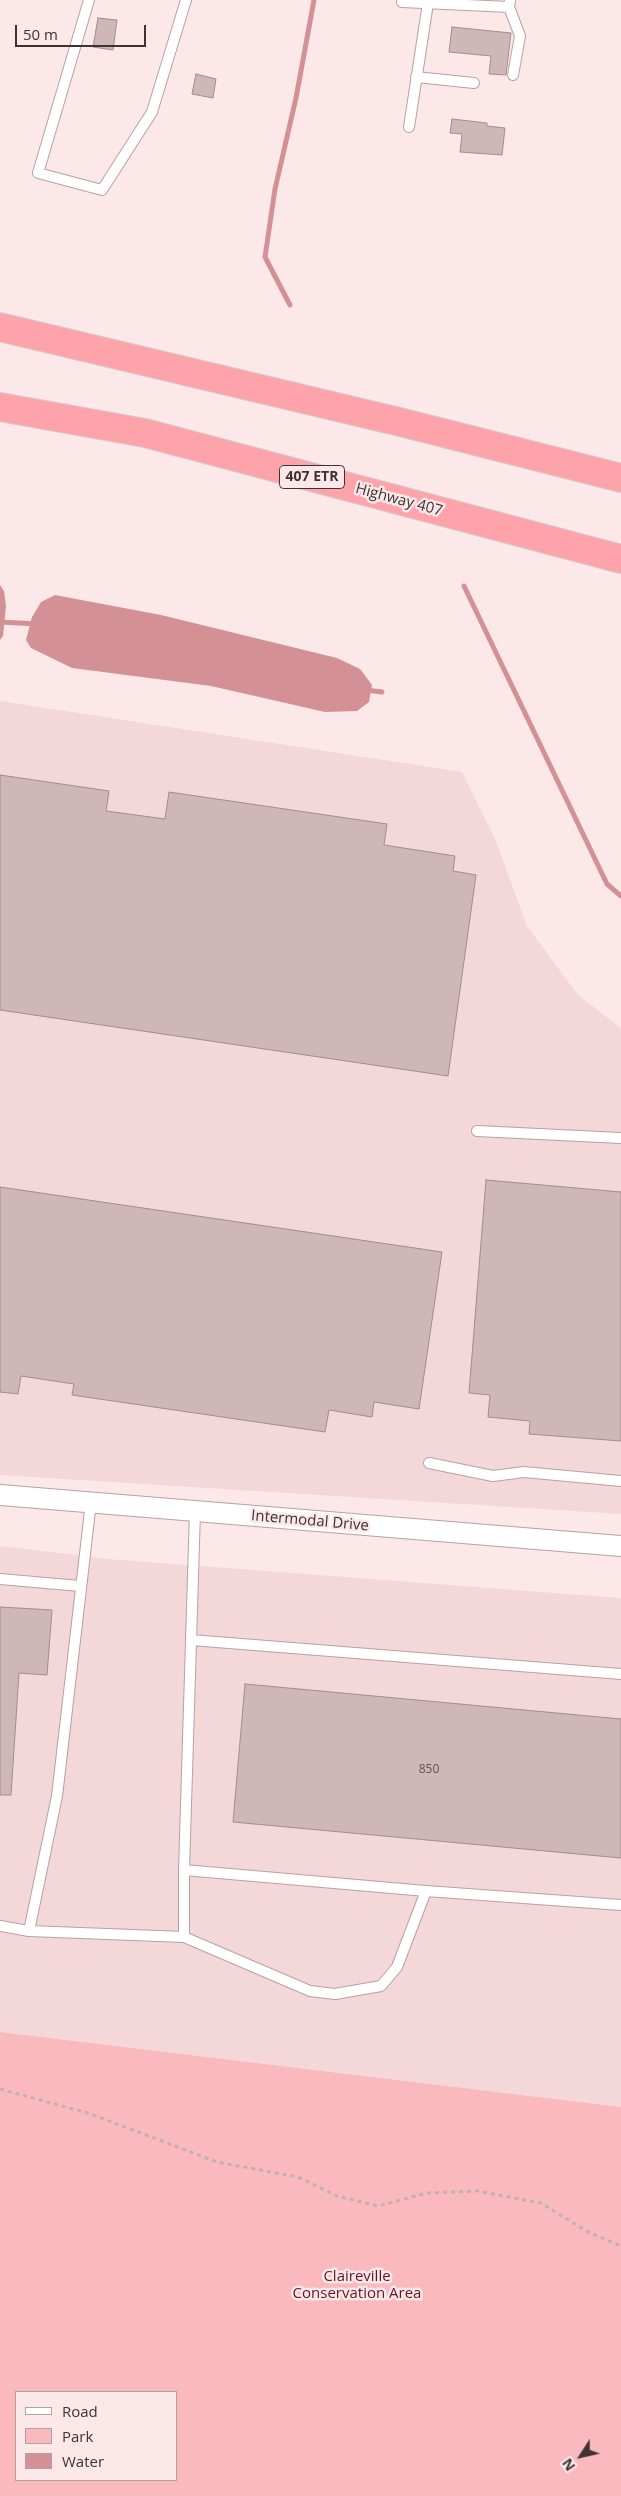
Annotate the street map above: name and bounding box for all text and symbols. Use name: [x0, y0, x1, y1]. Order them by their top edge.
scale bar: [18, 15, 149, 47]
text: 50 m: [23, 24, 58, 44]
road number: 407 ETR: [280, 466, 344, 488]
street label: Highway 407: [354, 480, 444, 520]
street label: Intermodal Drive: [250, 1507, 370, 1535]
house number: 850: [419, 1763, 439, 1777]
park label: Claireville Conservation Area: [293, 2268, 421, 2303]
legend: [15, 2391, 178, 2481]
text: Road: [62, 2401, 98, 2421]
text: Park: [62, 2426, 93, 2446]
north arrow: [556, 2431, 606, 2481]
text: Water: [62, 2451, 104, 2471]
text: N: [557, 2455, 579, 2475]

